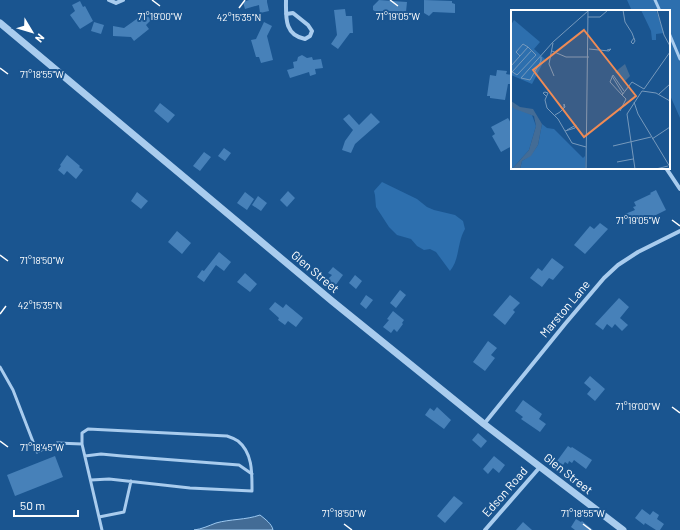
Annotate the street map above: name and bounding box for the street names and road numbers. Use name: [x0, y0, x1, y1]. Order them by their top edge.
street label: Glen Street: [289, 247, 342, 295]
street label: Marston Lane: [536, 277, 592, 340]
street label: Glen Street: [541, 450, 596, 497]
street label: Edson Road: [479, 464, 530, 519]

